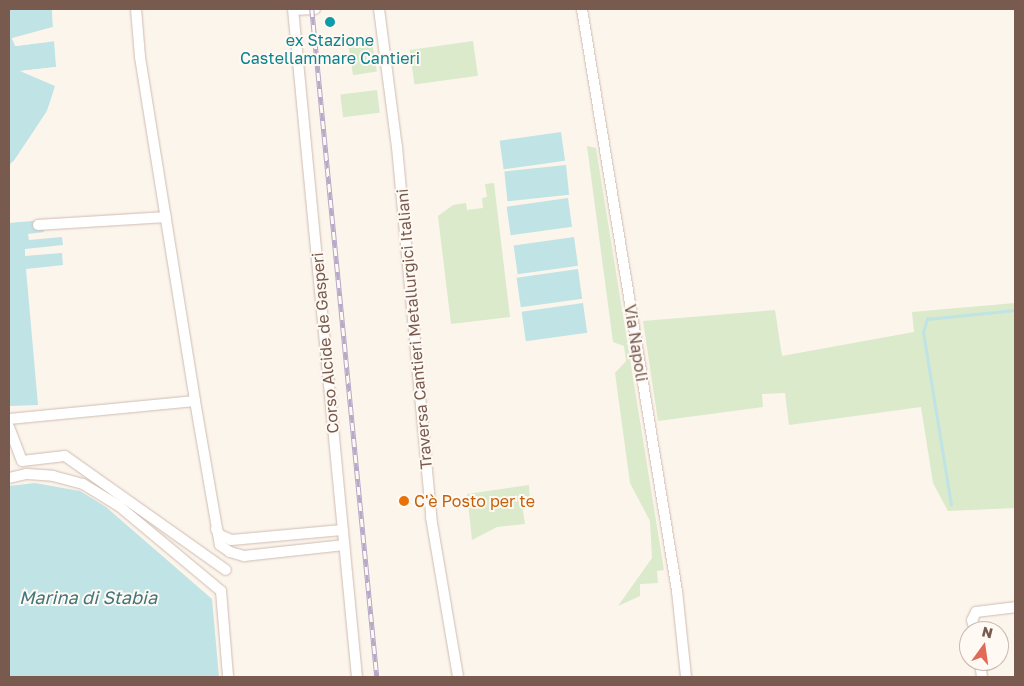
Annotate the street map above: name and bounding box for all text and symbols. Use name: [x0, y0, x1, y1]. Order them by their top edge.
marker: ex Stazione Castellammare Cantieri: [324, 16, 336, 28]
place label: ex Stazione Castellammare Cantieri: [240, 30, 420, 68]
street label: Traversa Cantieri Metallurgici Italiani: [392, 188, 436, 470]
street label: Corso Alcide de Gasperi: [308, 252, 342, 434]
street label: Via Napoli: [620, 303, 652, 383]
place label: C'è Posto per te: [414, 491, 535, 511]
marker: C'è Posto per te: [398, 495, 410, 507]
water label: Marina di Stabia: [19, 586, 157, 608]
north arrow: [959, 621, 1009, 671]
text: N: [980, 622, 995, 641]

